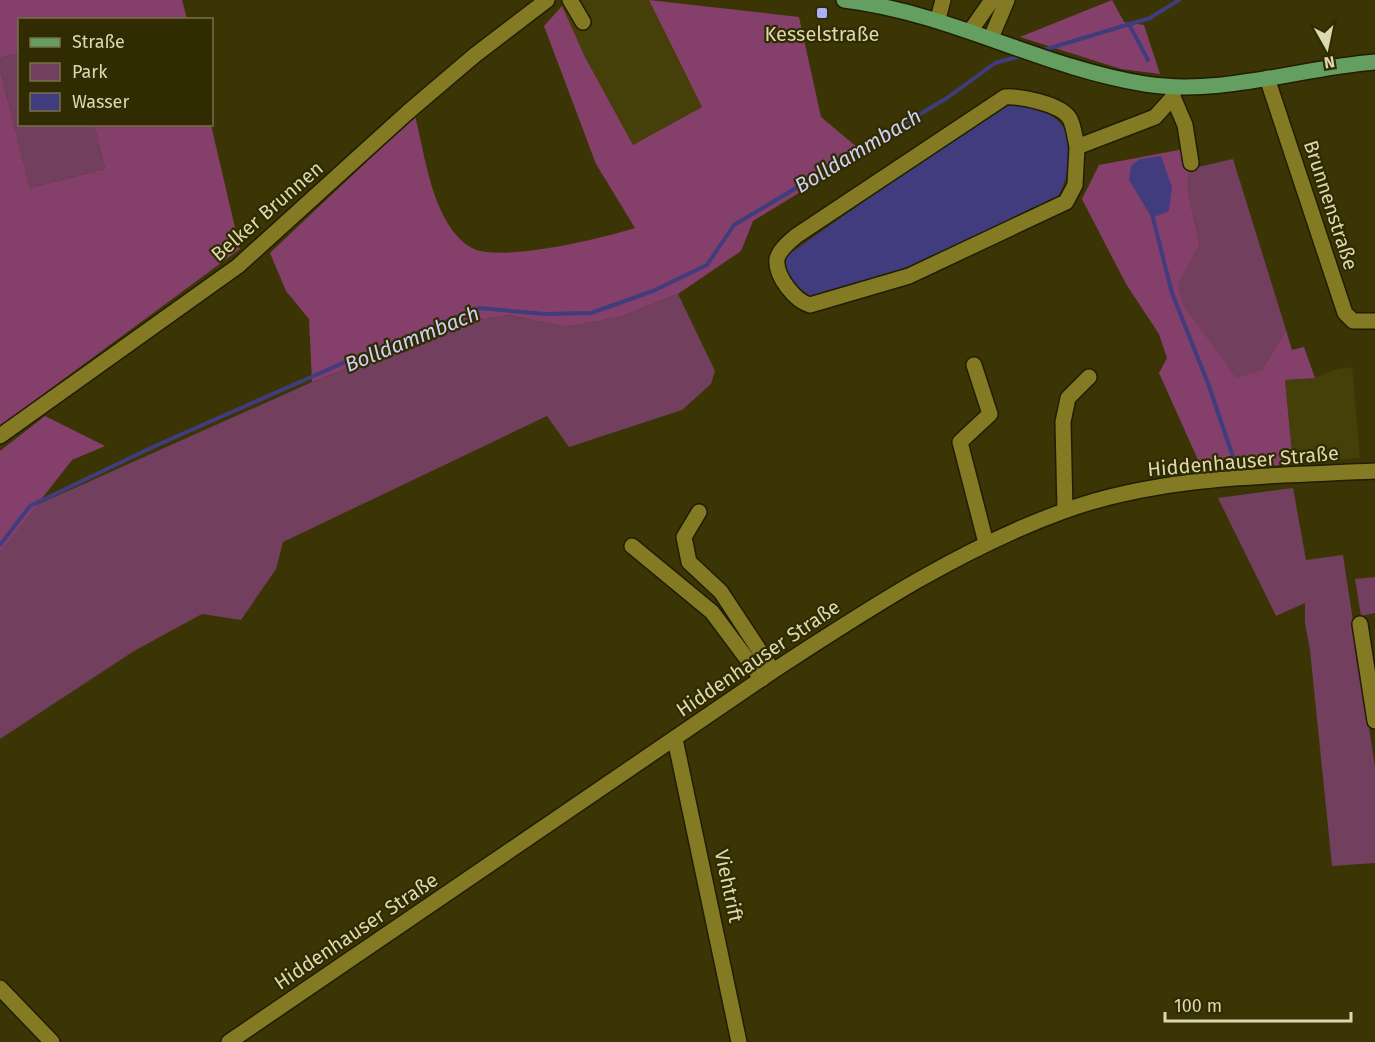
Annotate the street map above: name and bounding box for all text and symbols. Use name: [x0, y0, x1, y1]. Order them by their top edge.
marker: Kesselstraße: [815, 6, 829, 20]
legend: [18, 18, 213, 126]
north arrow: [1297, 18, 1357, 78]
place label: Kesselstraße: [765, 22, 879, 46]
text: Straße: [72, 31, 125, 53]
text: N: [1323, 52, 1336, 73]
text: Park: [72, 61, 108, 83]
text: Wasser: [72, 91, 129, 113]
water label: Bolldammbach: [790, 103, 926, 199]
street label: Brunnenstraße: [1299, 137, 1363, 273]
street label: Belker Brunnen: [206, 156, 328, 266]
water label: Bolldammbach: [341, 300, 483, 378]
street label: Hiddenhauser Straße: [1146, 441, 1340, 481]
street label: Hiddenhauser Straße: [672, 594, 844, 722]
street label: Viehtrift: [710, 847, 749, 925]
street label: Hiddenhauser Straße: [270, 867, 442, 995]
scale bar: [1165, 985, 1351, 1023]
text: 100 m: [1174, 995, 1222, 1017]

